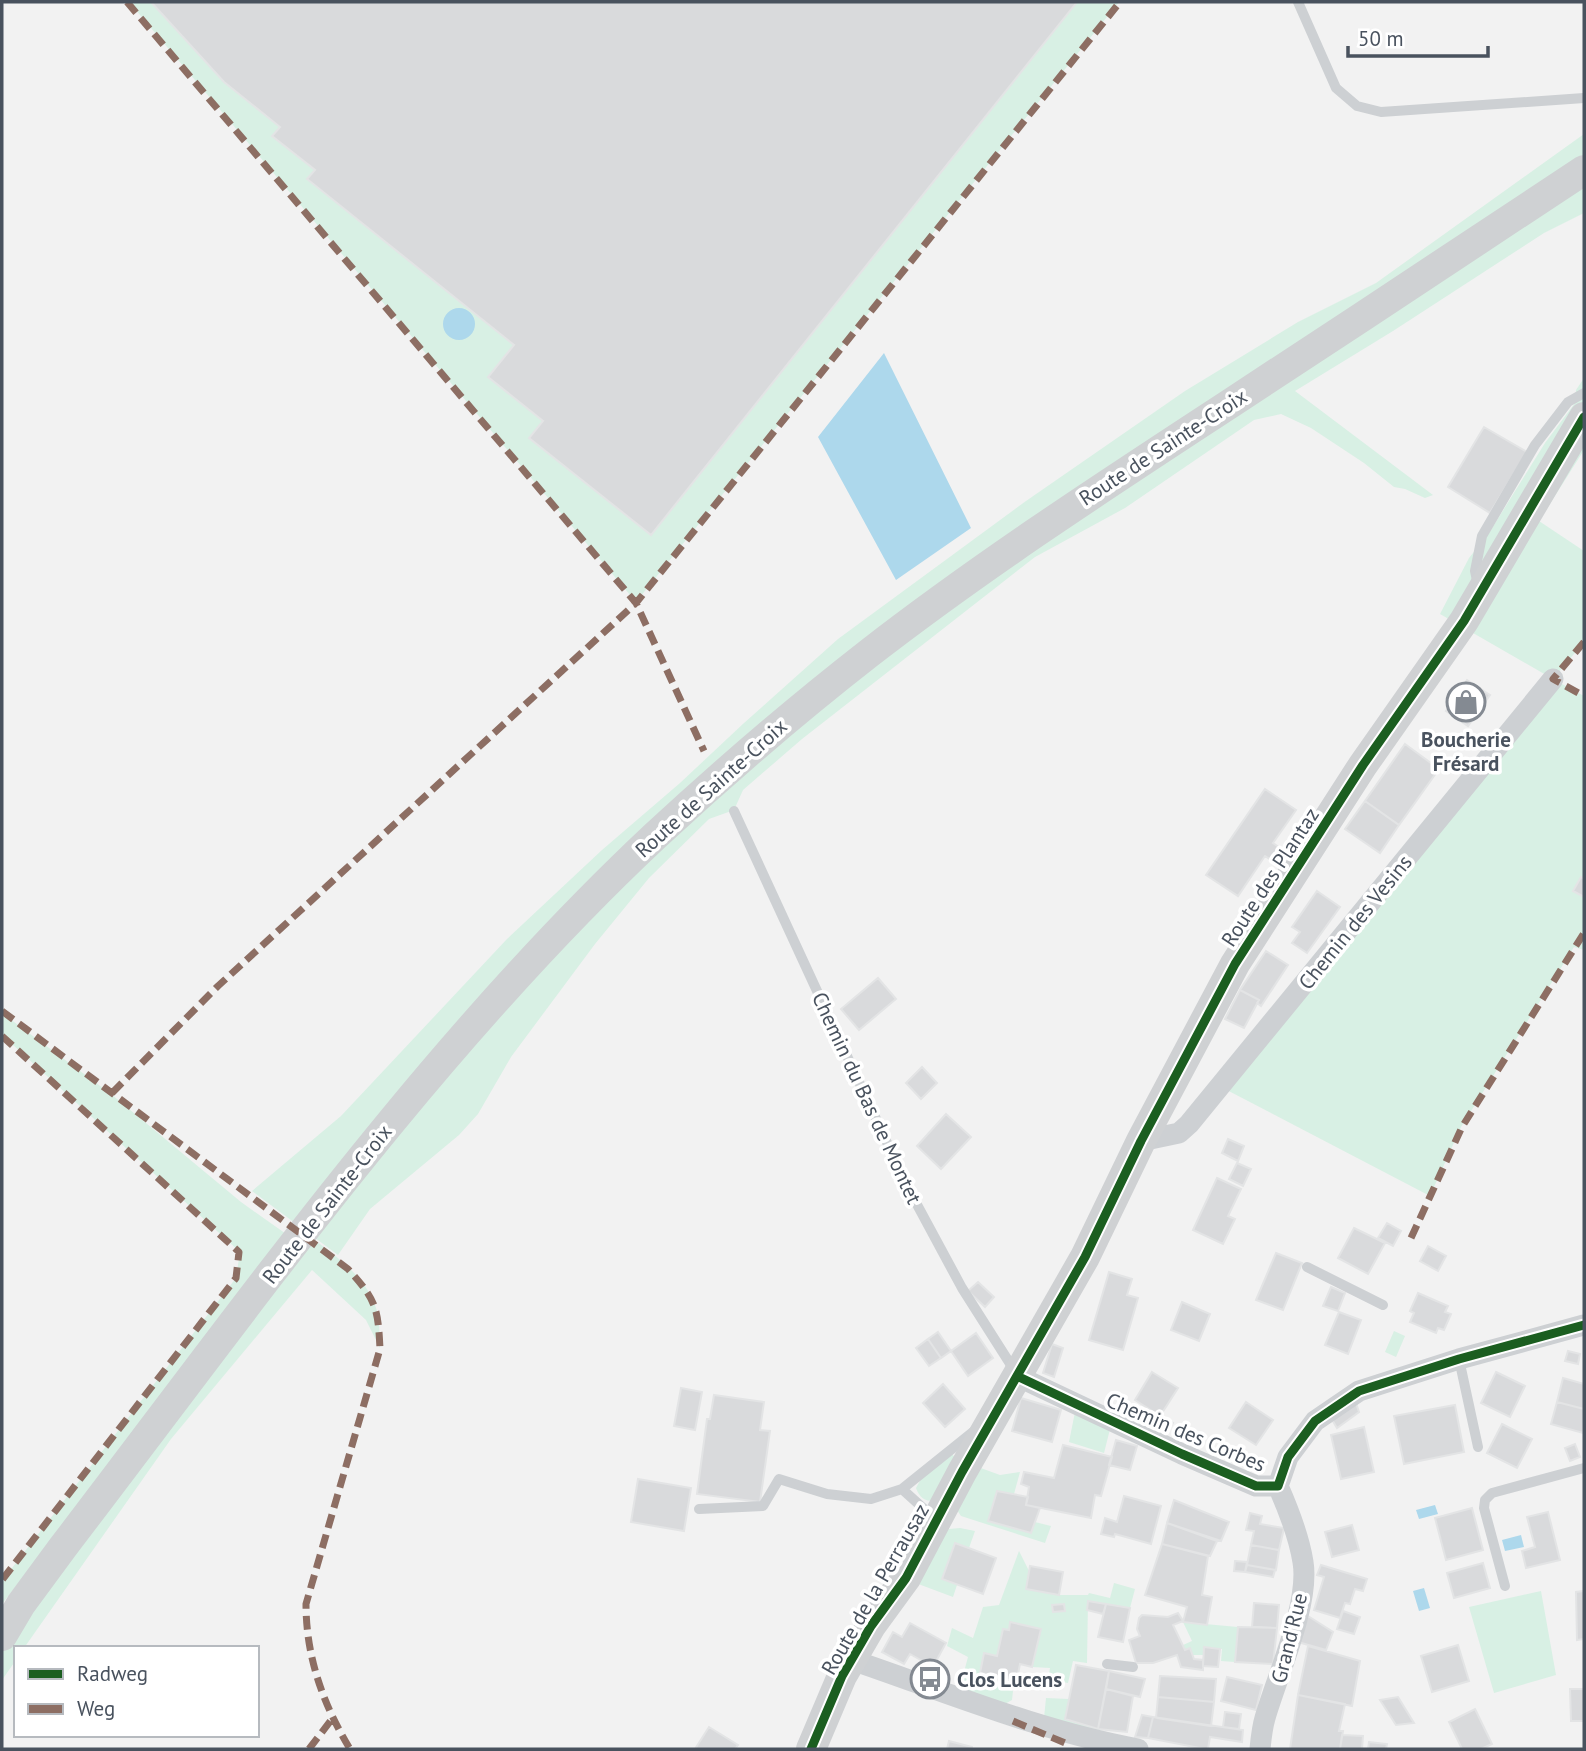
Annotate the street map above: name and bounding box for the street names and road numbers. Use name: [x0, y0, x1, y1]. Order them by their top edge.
street label: Route de Sainte-Croix: [1074, 382, 1252, 511]
street label: Route de Sainte-Croix: [629, 713, 793, 863]
street label: Route des Plantaz: [1215, 802, 1325, 952]
street label: Chemin des Vesins: [1292, 849, 1418, 995]
street label: Chemin du Bas de Montet: [806, 988, 928, 1208]
street label: Route de Sainte-Croix: [256, 1119, 398, 1289]
street label: Chemin des Corbes: [1102, 1386, 1270, 1478]
street label: Route de la Perrausaz: [815, 1499, 935, 1679]
street label: Grand'Rue: [1265, 1590, 1313, 1686]

